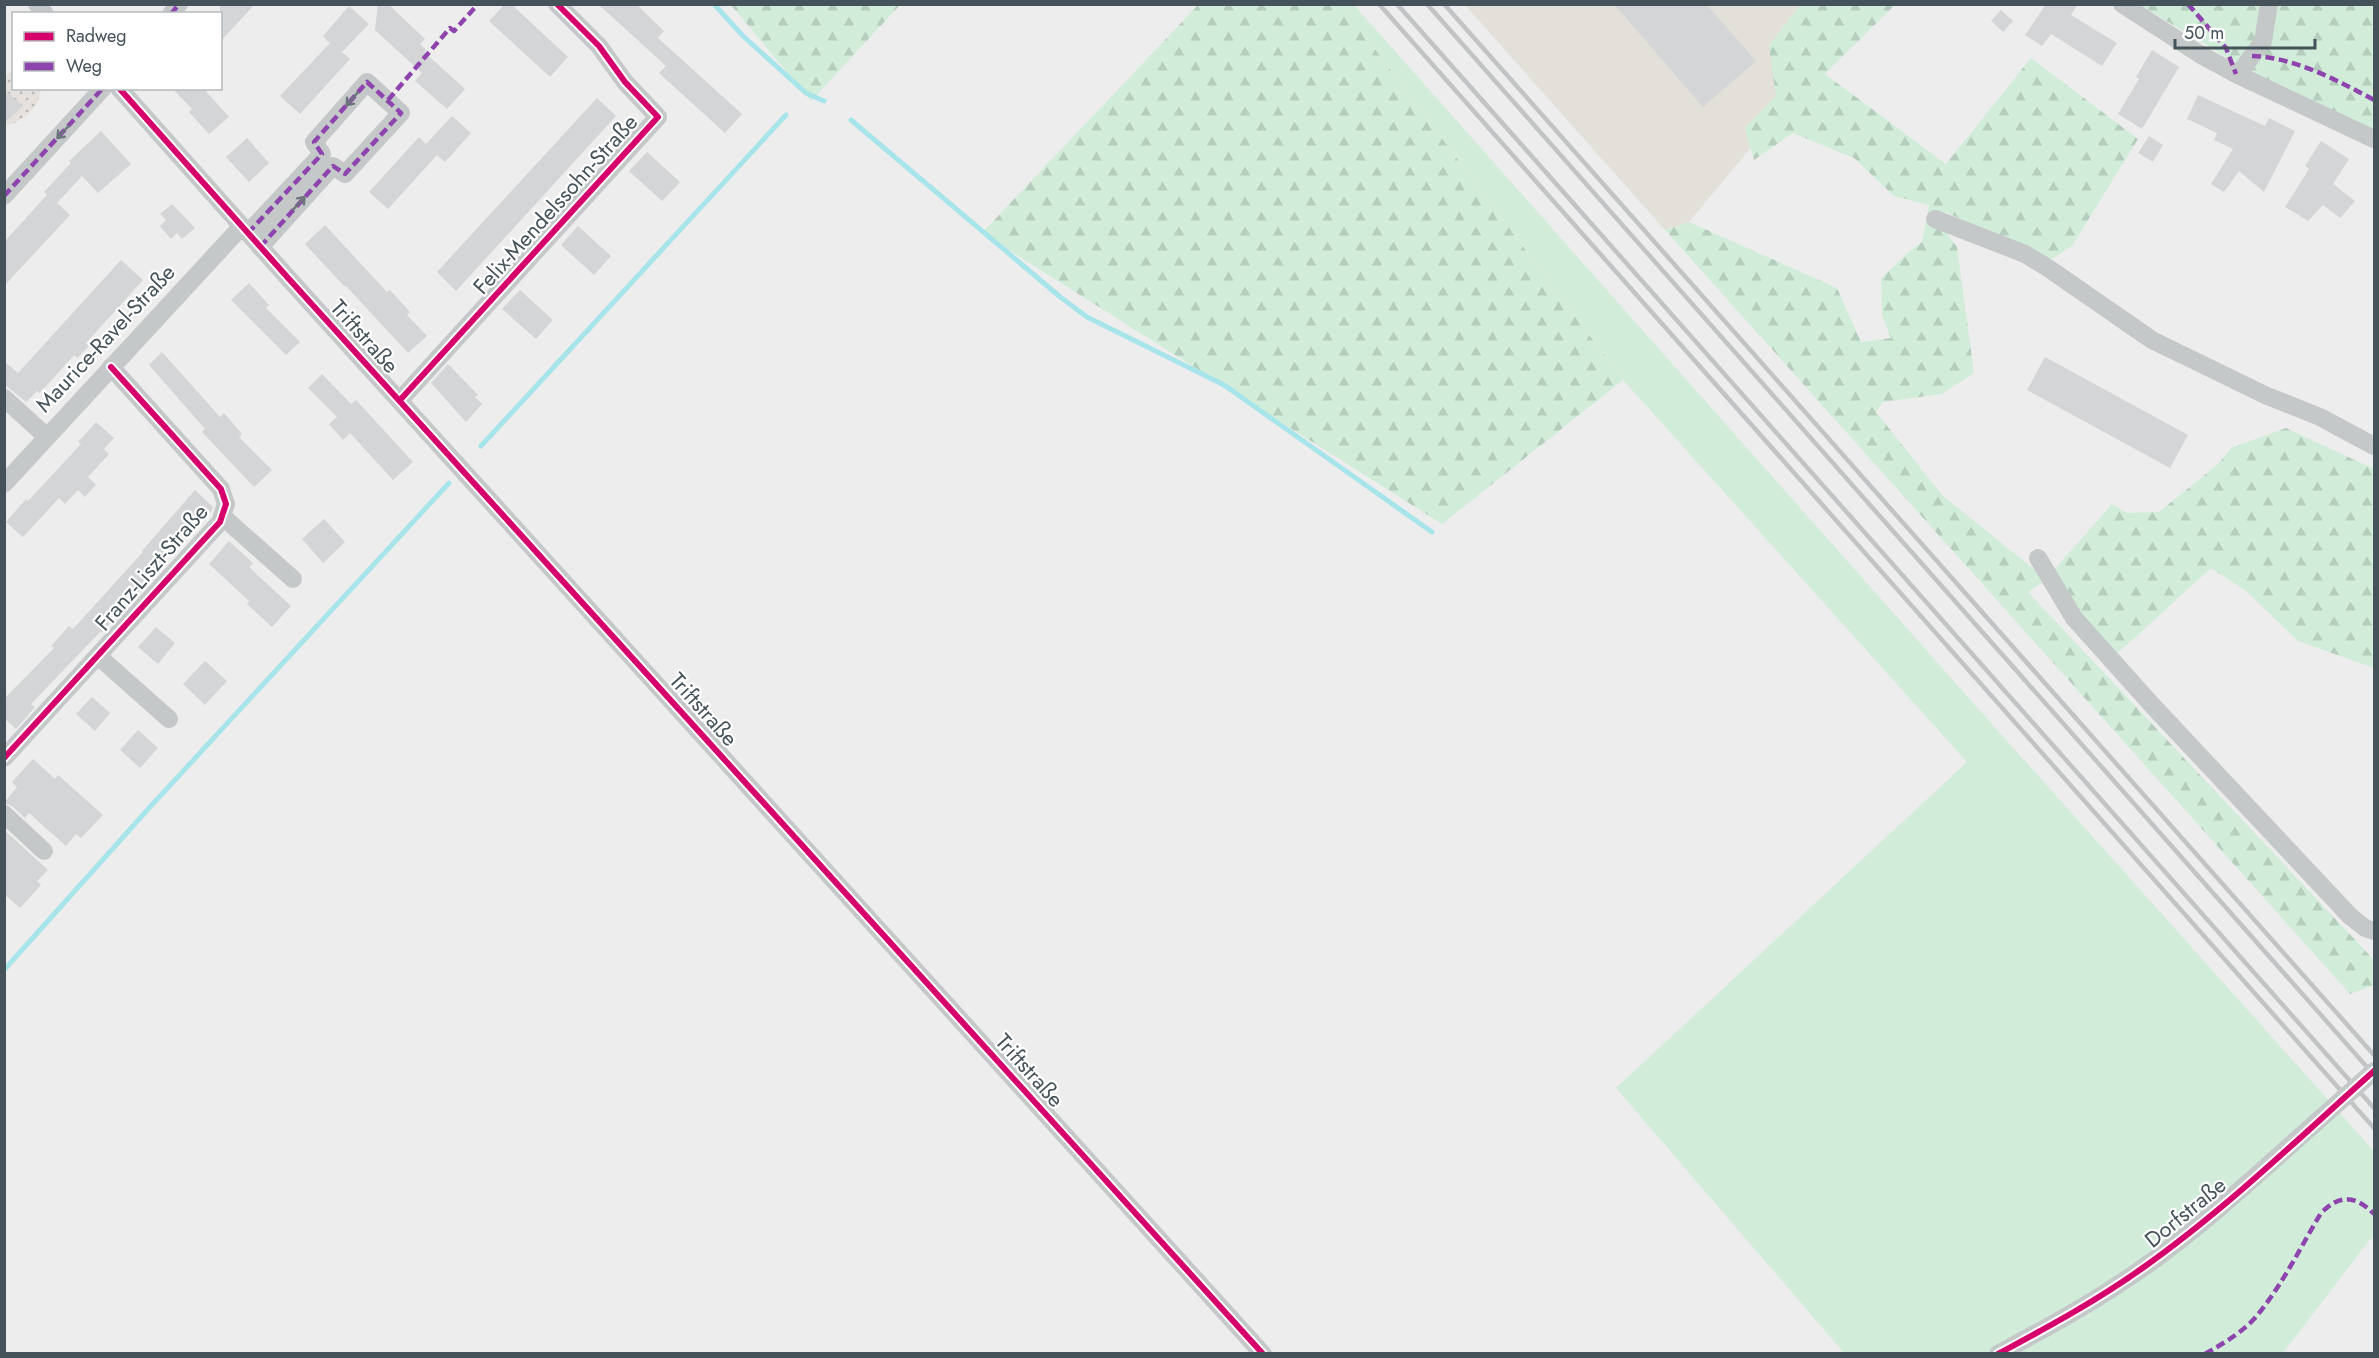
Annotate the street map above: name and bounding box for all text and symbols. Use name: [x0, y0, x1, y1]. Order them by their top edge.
legend: [12, 12, 222, 90]
scale bar: [2175, 12, 2314, 50]
text: 50 m: [2184, 20, 2224, 46]
text: Radweg: [66, 23, 127, 49]
text: Weg: [66, 53, 102, 79]
one-way arrow: [345, 91, 359, 106]
street label: Felix-Mendelssohn-Straße: [465, 107, 645, 301]
one-way arrow: [56, 124, 71, 139]
one-way arrow: [292, 196, 306, 211]
street label: Maurice-Ravel-Straße: [28, 257, 182, 419]
street label: Triftstraße: [323, 292, 407, 380]
street label: Franz-Liszt-Straße: [87, 497, 215, 637]
street label: Triftstraße: [662, 665, 746, 753]
street label: Triftstraße: [988, 1026, 1072, 1114]
street label: Dorfstraße: [2137, 1169, 2233, 1255]

